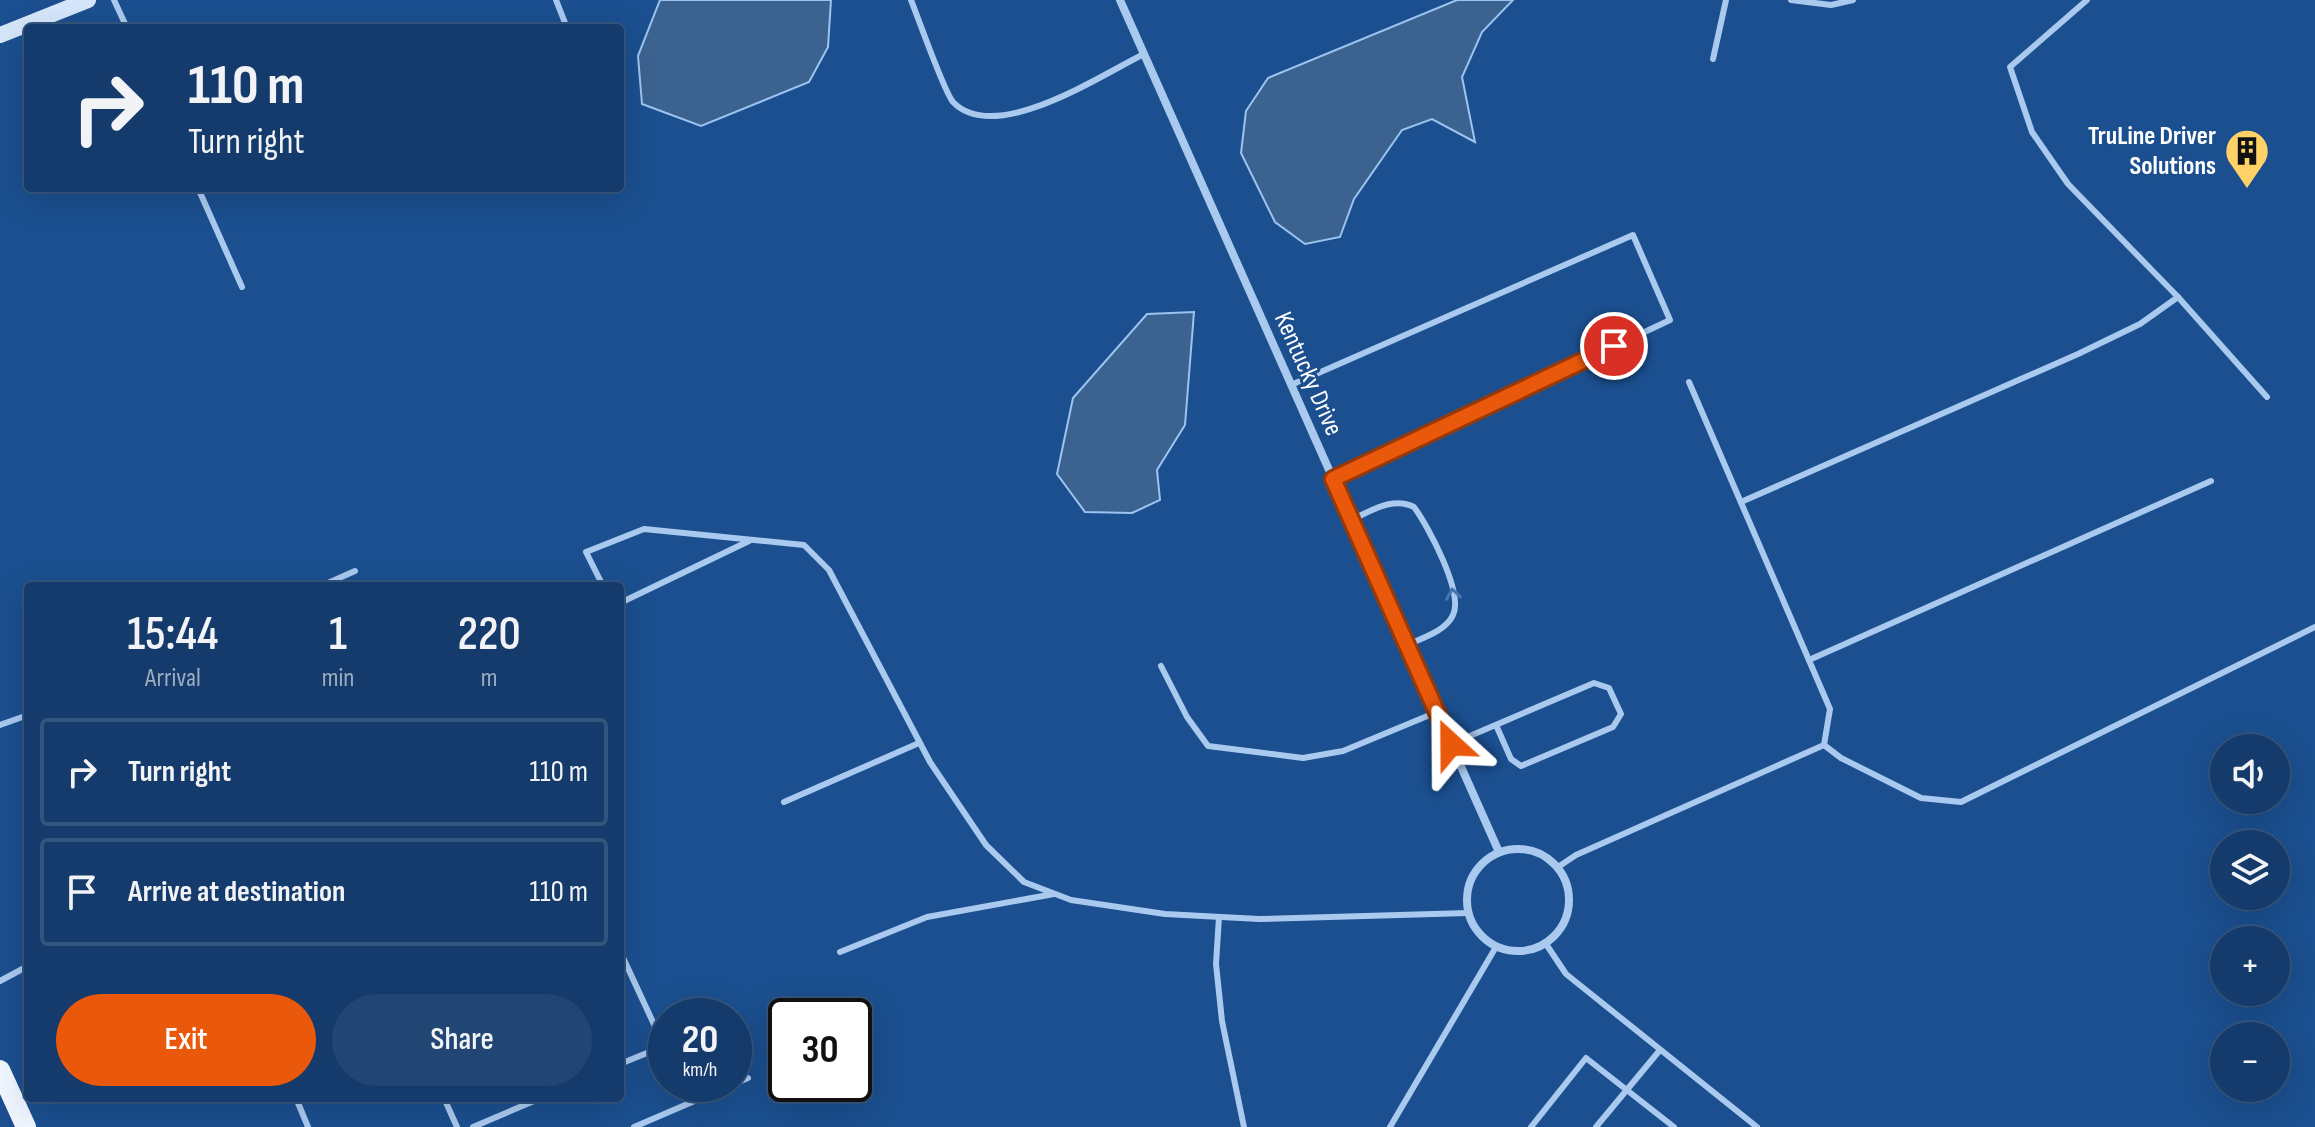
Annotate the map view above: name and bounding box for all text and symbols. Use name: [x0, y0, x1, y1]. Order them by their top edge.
text: 110 m: [188, 53, 304, 120]
icon: right: [56, 56, 160, 160]
text: Turn right: [188, 121, 305, 164]
place label: TruLine Driver Solutions: [2088, 121, 2216, 182]
building icon: TruLine Driver Solutions: [2223, 127, 2271, 190]
street label: Kentucky Drive: [1267, 308, 1349, 440]
pin: [1580, 312, 1648, 380]
icon: arrive: [1592, 324, 1636, 368]
one-way arrow: [1445, 588, 1462, 601]
text: 15:44: [127, 606, 219, 663]
text: 1: [329, 606, 347, 663]
text: 220: [458, 606, 521, 663]
text: Arrival: [145, 663, 201, 694]
text: min: [322, 663, 354, 694]
text: m: [481, 663, 498, 694]
position arrow: [1409, 702, 1493, 786]
map controls: [2210, 734, 2290, 1102]
button: sound: [2210, 734, 2290, 814]
icon: right: [60, 750, 104, 794]
text: Turn right: [128, 754, 231, 790]
text: 110 m: [530, 754, 588, 790]
button: layers: [2210, 830, 2290, 910]
icon: arrive: [60, 870, 104, 914]
text: Arrive at destination: [128, 874, 345, 910]
text: 110 m: [530, 874, 588, 910]
button: +: [2210, 926, 2290, 1006]
button: Exit: [56, 994, 316, 1086]
button: Share: [332, 994, 592, 1086]
speed limit sign: 30: [768, 998, 872, 1102]
text: 20: [682, 1016, 718, 1064]
button: −: [2210, 1022, 2290, 1102]
text: km/h: [683, 1058, 717, 1082]

